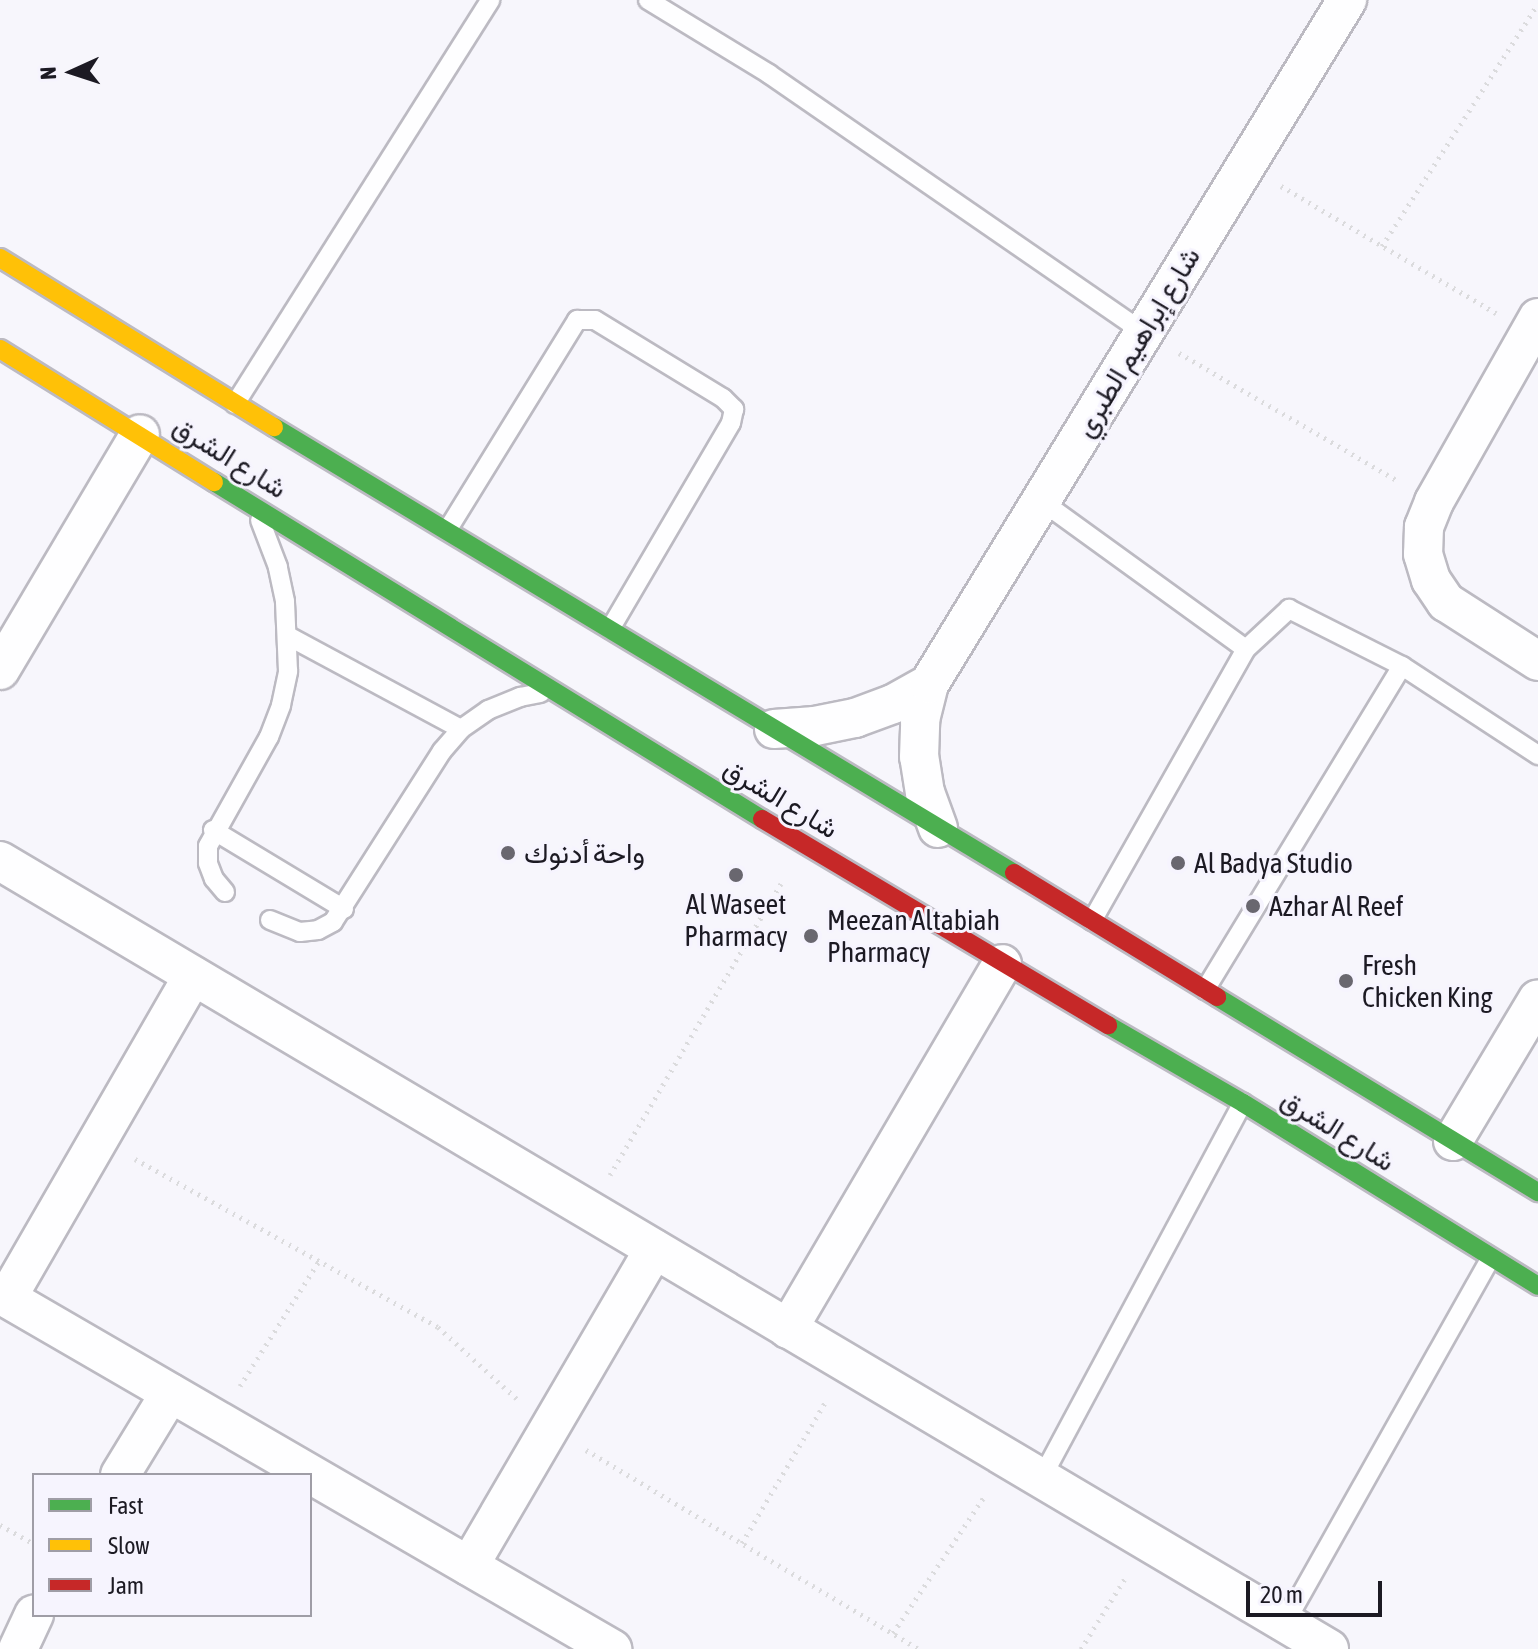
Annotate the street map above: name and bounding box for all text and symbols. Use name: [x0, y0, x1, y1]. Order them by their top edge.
north arrow: [32, 32, 112, 112]
text: N: [35, 66, 61, 80]
street label: شارع إبراهيم الطبري: [1067, 241, 1207, 443]
street label: شارع الشرق: [167, 409, 293, 505]
street label: شارع الشرق: [718, 751, 844, 845]
place label: واحة أدنوك: [524, 836, 645, 870]
marker: واحة أدنوك: [499, 844, 517, 862]
place label: Al Badya Studio: [1194, 846, 1353, 880]
marker: Al Badya Studio: [1169, 854, 1187, 872]
marker: Al Waseet Pharmacy: [727, 866, 745, 884]
place label: Al Waseet Pharmacy: [684, 887, 788, 953]
place label: Azhar Al Reef: [1269, 889, 1403, 923]
marker: Azhar Al Reef: [1244, 897, 1262, 915]
place label: Meezan Altabiah Pharmacy: [827, 903, 1000, 969]
marker: Meezan Altabiah Pharmacy: [802, 927, 820, 945]
place label: Fresh Chicken King: [1362, 948, 1493, 1014]
marker: Fresh Chicken King: [1337, 972, 1355, 990]
street label: شارع الشرق: [1275, 1082, 1401, 1178]
legend: [32, 1473, 312, 1617]
text: Fast: [108, 1492, 144, 1519]
text: Slow: [108, 1532, 150, 1559]
scale bar: [1250, 1565, 1386, 1615]
text: Jam: [108, 1572, 144, 1599]
text: 20 m: [1260, 1581, 1303, 1608]

